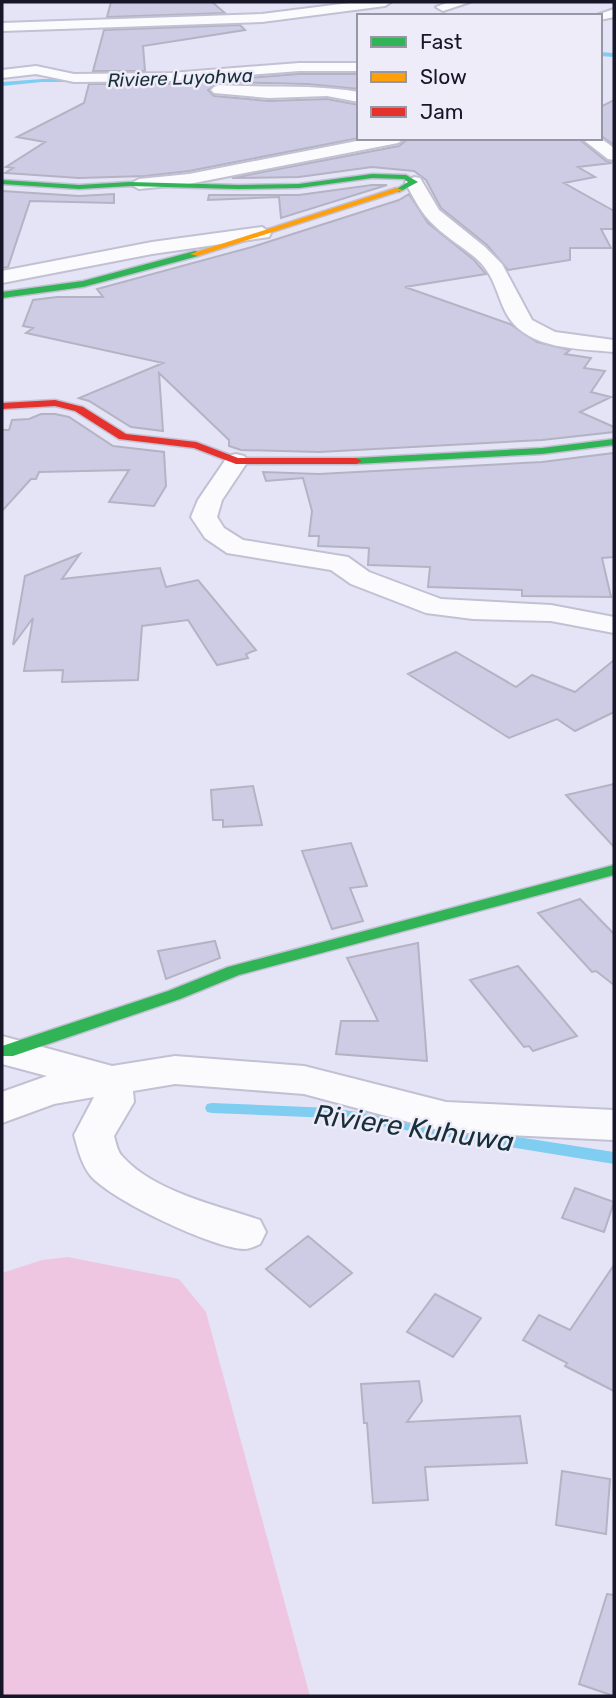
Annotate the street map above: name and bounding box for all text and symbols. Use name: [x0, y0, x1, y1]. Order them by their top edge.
legend: [357, 14, 602, 140]
text: Fast: [420, 29, 462, 54]
water label: Riviere Luyohwa: [107, 64, 253, 92]
text: Slow: [420, 64, 467, 89]
text: Jam: [420, 99, 464, 124]
water label: Riviere Kuhuwa: [312, 1098, 516, 1158]

